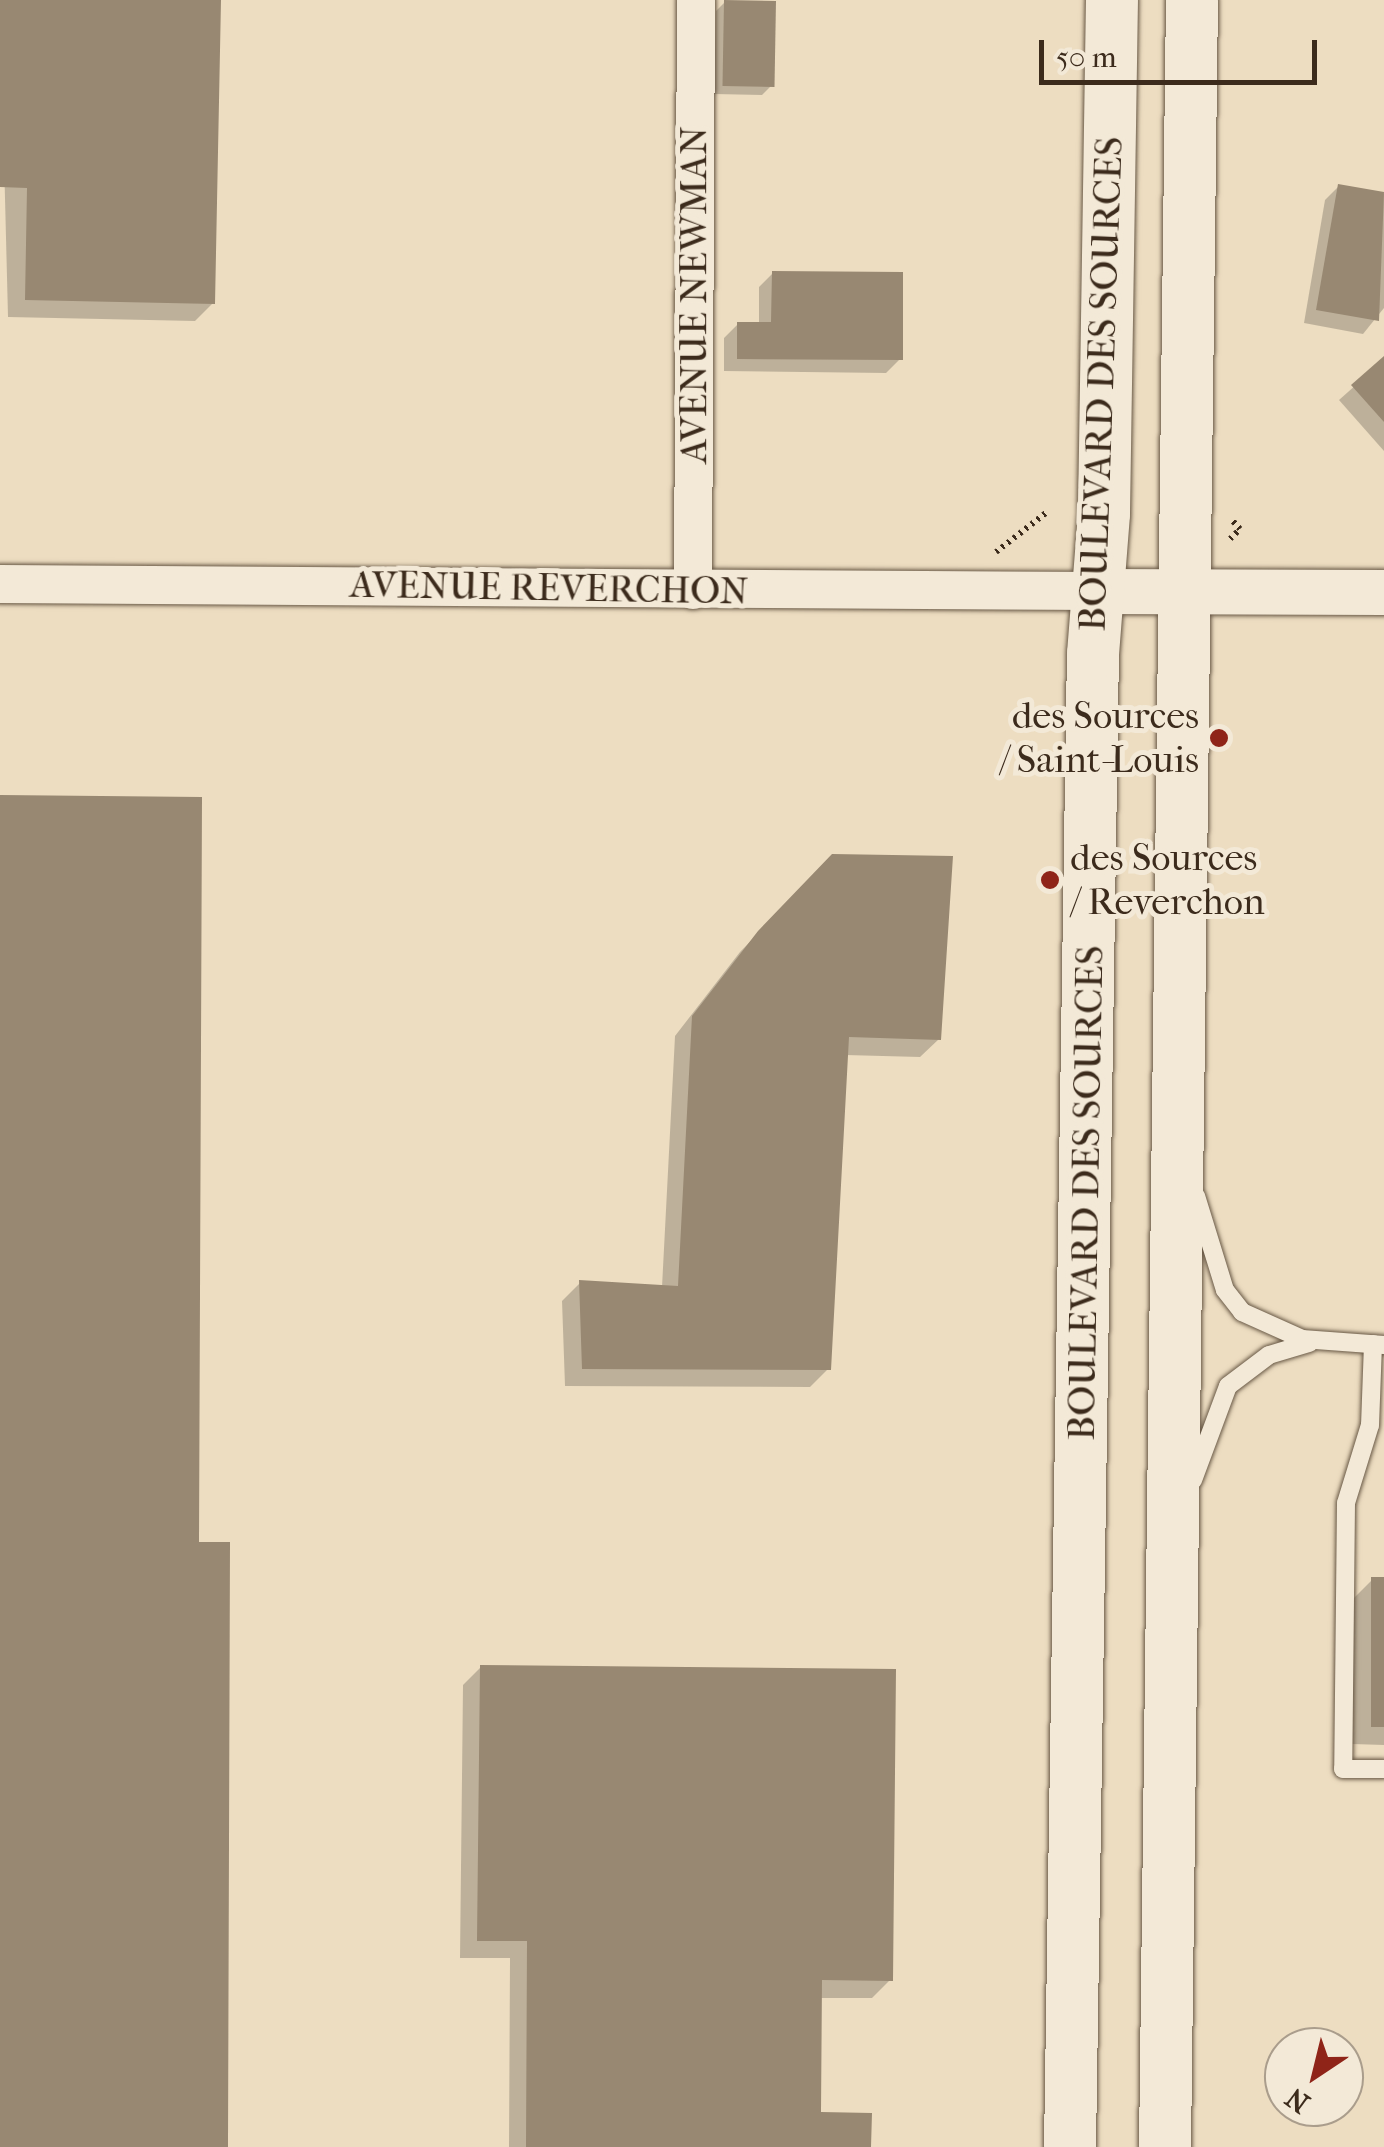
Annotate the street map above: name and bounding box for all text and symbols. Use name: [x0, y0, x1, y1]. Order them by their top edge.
scale bar: [1044, 20, 1322, 82]
text: 50 m: [1056, 40, 1117, 75]
street label: AVENUE NEWMAN: [671, 126, 717, 464]
street label: BOULEVARD DES SOURCES: [1070, 136, 1132, 632]
street label: AVENUE REVERCHON: [349, 562, 749, 614]
place label: des Sources / Saint-Louis: [999, 693, 1199, 782]
marker: des Sources / Saint-Louis: [1208, 727, 1230, 749]
place label: des Sources / Reverchon: [1070, 835, 1265, 924]
marker: des Sources / Reverchon: [1039, 869, 1061, 891]
street label: BOULEVARD DES SOURCES: [1059, 945, 1113, 1441]
north arrow: [1264, 2027, 1364, 2127]
text: N: [1279, 2081, 1316, 2120]

